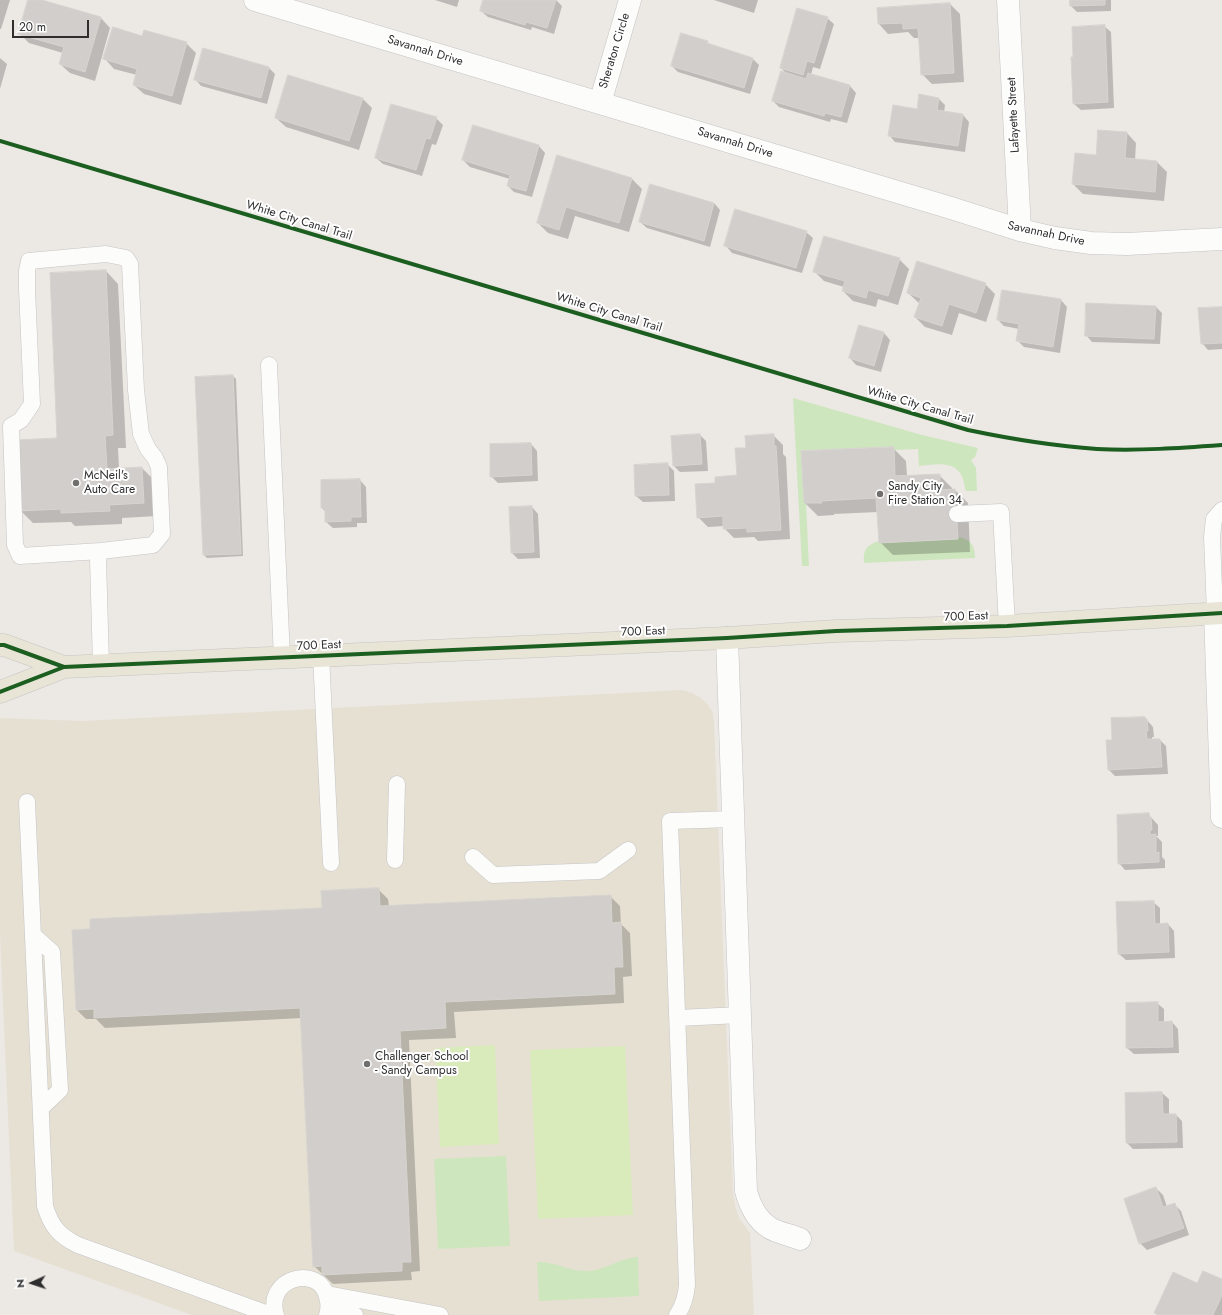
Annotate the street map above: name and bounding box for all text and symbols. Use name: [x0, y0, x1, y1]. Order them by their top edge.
street label: Sheraton Circle: [597, 11, 633, 91]
scale bar: [14, 12, 91, 38]
text: 20 m: [19, 18, 46, 36]
street label: Savannah Drive: [385, 33, 465, 69]
street label: Lafayette Street: [1005, 77, 1023, 153]
street label: Savannah Drive: [695, 125, 775, 161]
street label: White City Canal Trail: [244, 198, 354, 244]
street label: Savannah Drive: [1006, 219, 1086, 249]
street label: White City Canal Trail: [554, 290, 664, 336]
street label: White City Canal Trail: [865, 384, 975, 428]
place label: McNeil's Auto Care: [84, 469, 135, 497]
marker: McNeil's Auto Care: [71, 478, 81, 488]
place label: Sandy City Fire Station 34: [888, 480, 962, 508]
marker: Sandy City Fire Station 34: [875, 489, 885, 499]
street label: 700 East: [944, 609, 988, 625]
street label: 700 East: [621, 624, 665, 640]
street label: 700 East: [296, 638, 342, 654]
place label: Challenger School - Sandy Campus: [375, 1050, 469, 1078]
marker: Challenger School - Sandy Campus: [362, 1059, 372, 1069]
north arrow: [12, 1263, 52, 1303]
text: N: [12, 1279, 28, 1288]

